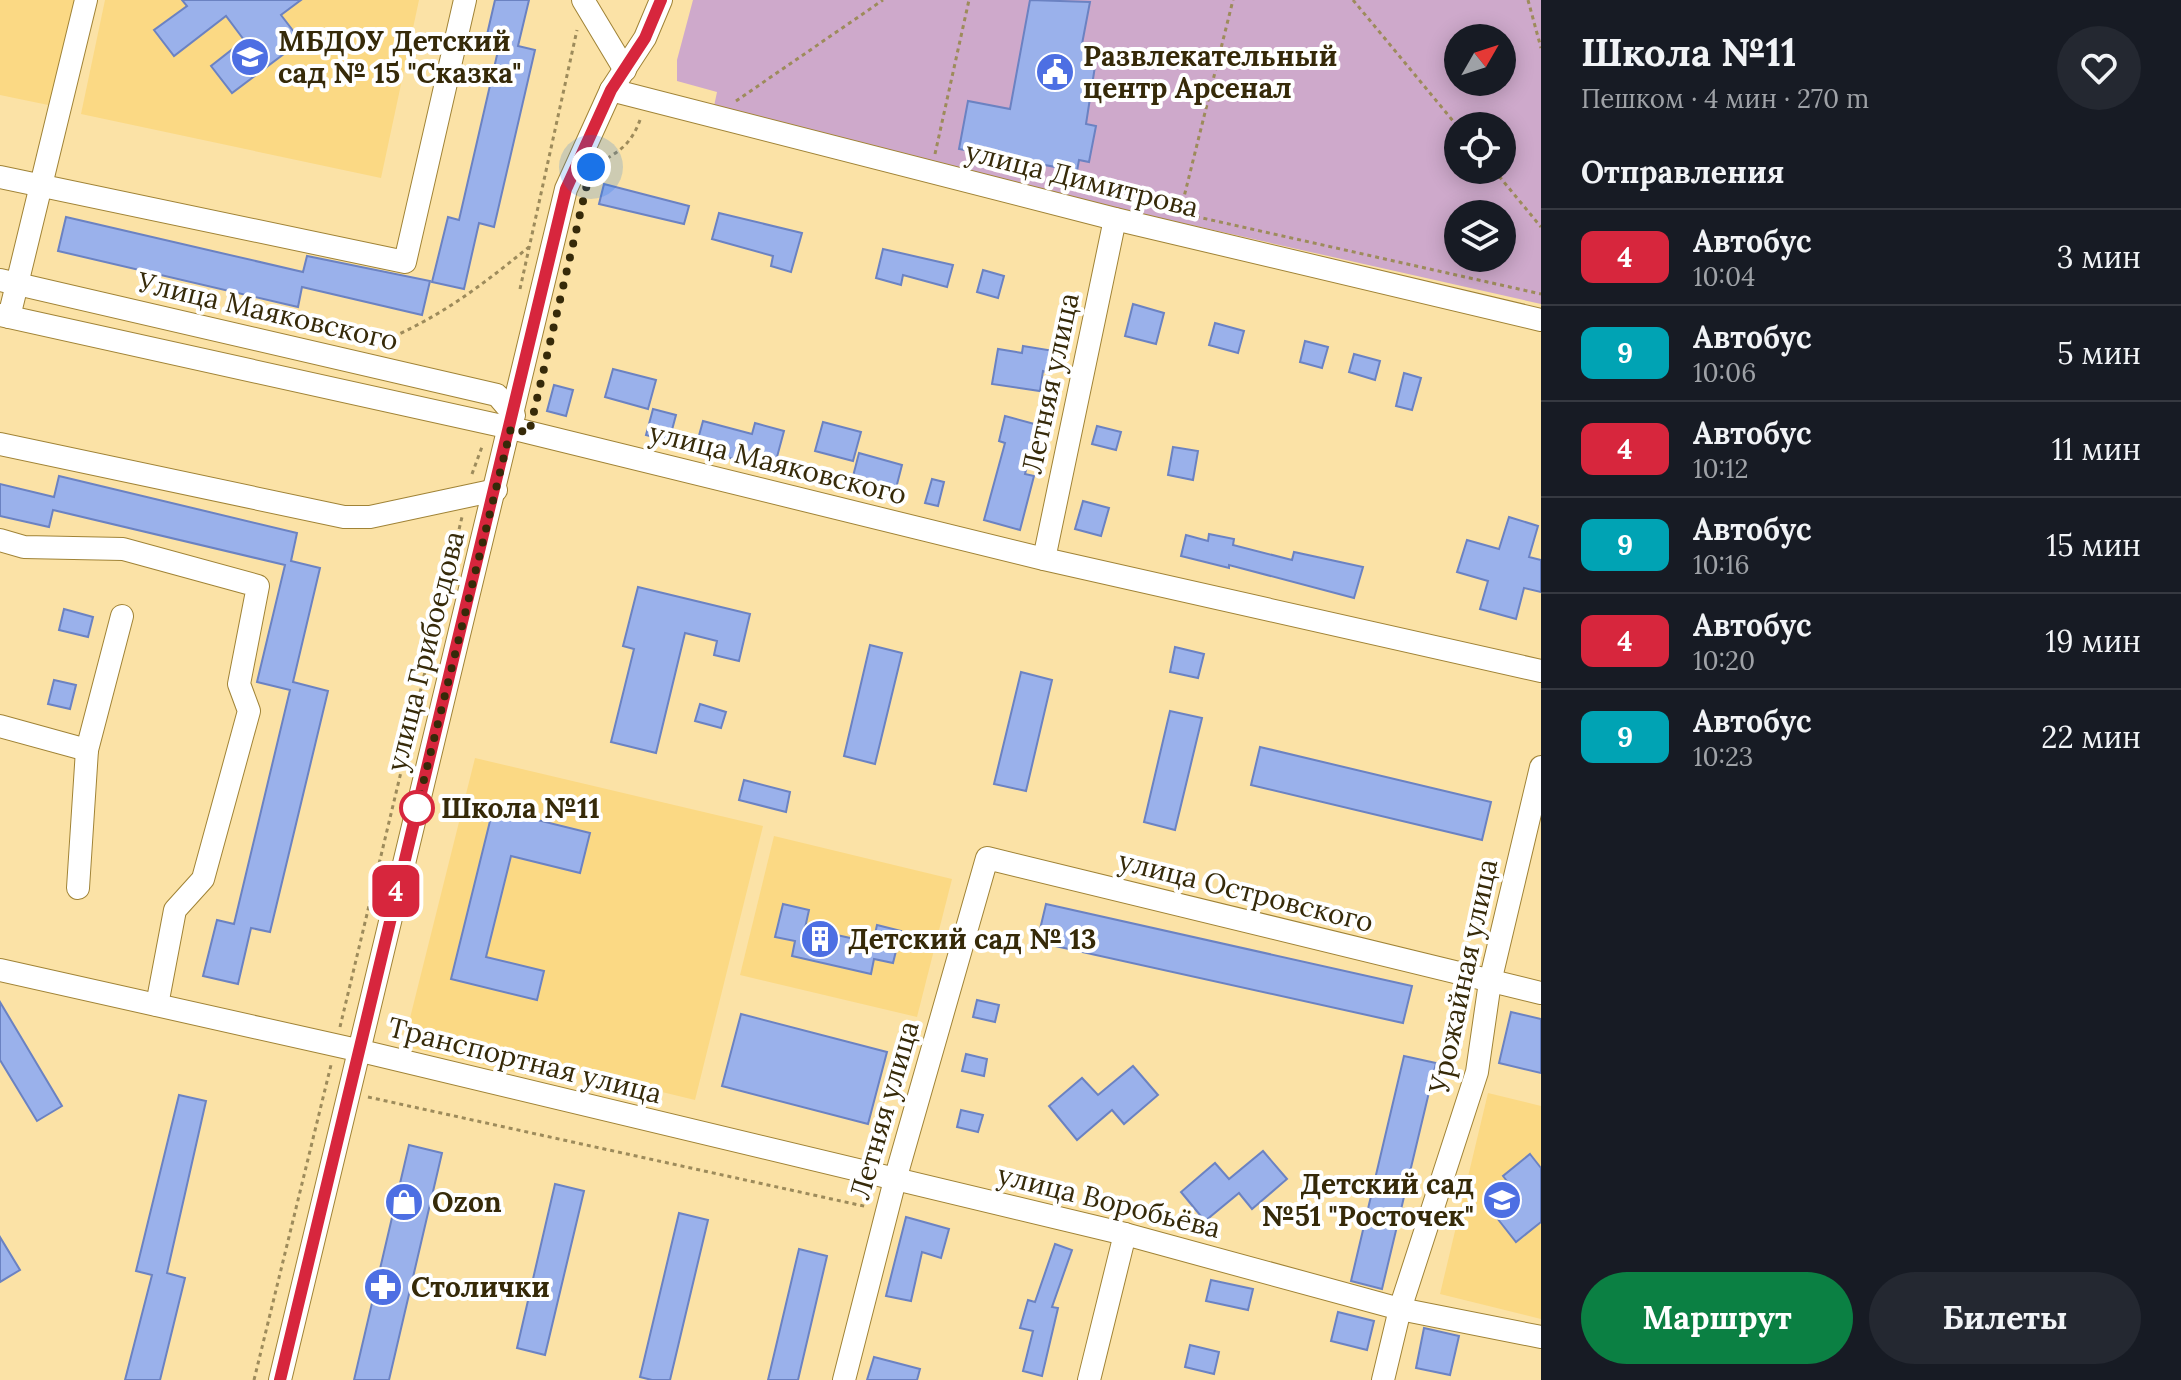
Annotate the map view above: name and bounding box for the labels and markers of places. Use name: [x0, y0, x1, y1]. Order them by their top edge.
place label: МБДОУ Детский сад № 15 "Сказка": [278, 23, 521, 91]
school or university icon: МБДОУ Детский сад № 15 "Сказка": [229, 36, 271, 78]
place label: Развлекательный центр Арсенал: [1083, 38, 1337, 106]
public building icon: Развлекательный центр Арсенал: [1034, 51, 1076, 93]
place label: Школа №11: [441, 790, 600, 826]
marker: Школа №11: [400, 791, 434, 825]
building icon: Детский сад № 13: [799, 918, 841, 960]
place label: Детский сад № 13: [848, 921, 1097, 957]
place label: Детский сад №51 "Росточек": [1262, 1166, 1474, 1234]
school or university icon: Детский сад №51 "Росточек": [1481, 1179, 1523, 1221]
shop icon: Ozon: [383, 1181, 425, 1223]
place label: Ozon: [432, 1184, 502, 1220]
pharmacy icon: Столички: [362, 1266, 404, 1308]
place label: Столички: [411, 1269, 550, 1305]

